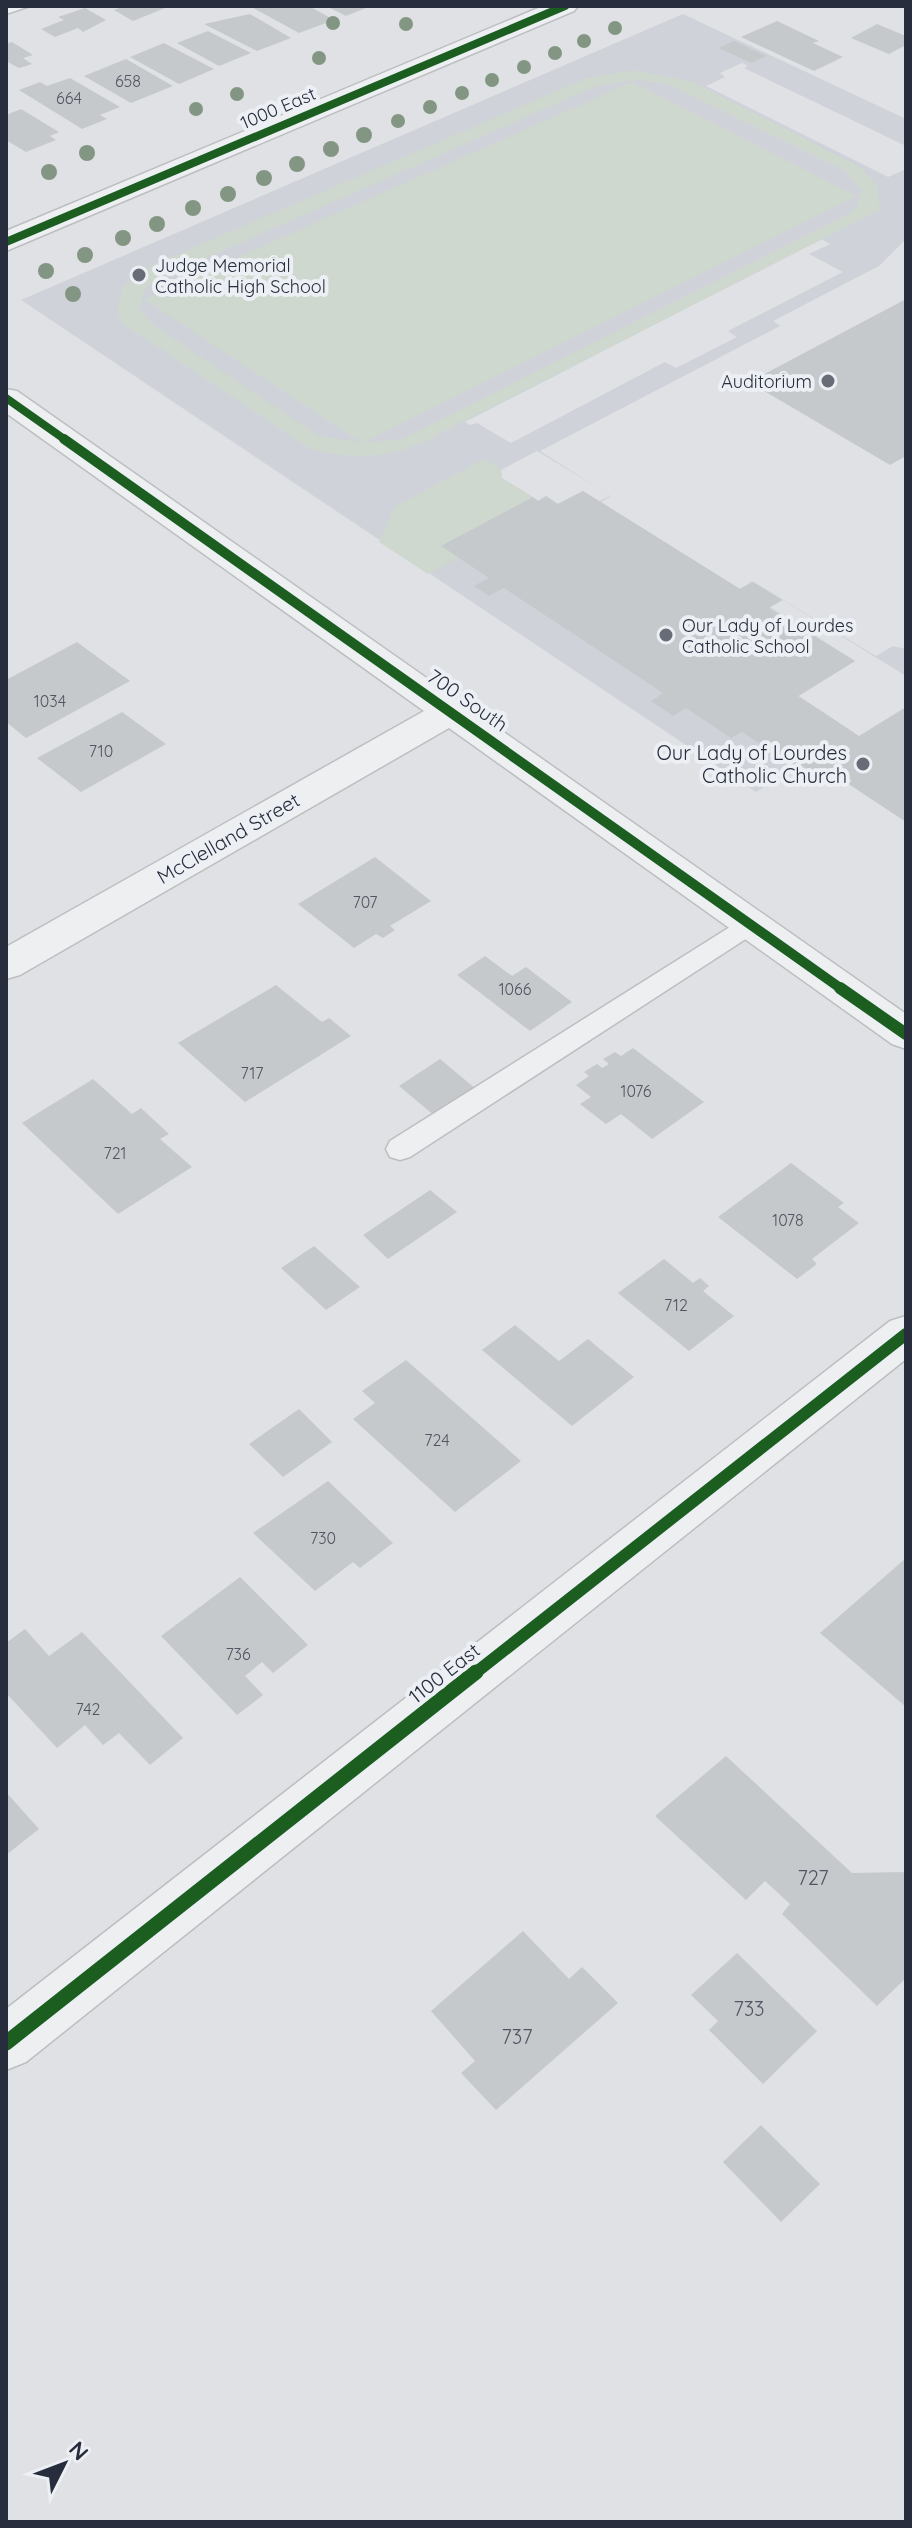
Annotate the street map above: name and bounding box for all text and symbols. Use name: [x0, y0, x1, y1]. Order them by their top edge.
house number: 658: [115, 71, 141, 91]
street label: 1000 East: [237, 82, 319, 134]
house number: 664: [56, 88, 82, 108]
place label: Judge Memorial Catholic High School: [155, 254, 326, 298]
marker: Judge Memorial Catholic High School: [130, 266, 148, 284]
place label: Auditorium: [721, 370, 812, 393]
marker: Auditorium: [819, 372, 837, 390]
place label: Our Lady of Lourdes Catholic School: [682, 614, 853, 658]
marker: Our Lady of Lourdes Catholic School: [657, 626, 675, 644]
street label: 700 South: [423, 663, 513, 737]
house number: 1034: [34, 691, 66, 711]
place label: Our Lady of Lourdes Catholic Church: [657, 740, 847, 788]
house number: 710: [89, 741, 113, 761]
marker: Our Lady of Lourdes Catholic Church: [854, 755, 872, 773]
street label: McClelland Street: [152, 787, 304, 889]
house number: 707: [352, 892, 378, 912]
house number: 1066: [499, 979, 532, 999]
house number: 717: [240, 1063, 264, 1083]
house number: 1076: [621, 1081, 652, 1101]
house number: 721: [104, 1143, 127, 1163]
house number: 1078: [772, 1210, 804, 1230]
house number: 712: [664, 1295, 688, 1315]
house number: 724: [424, 1430, 450, 1450]
house number: 730: [310, 1528, 336, 1548]
street label: 1100 East: [403, 1637, 485, 1709]
house number: 736: [225, 1644, 251, 1664]
house number: 742: [76, 1699, 101, 1719]
house number: 727: [797, 1865, 829, 1890]
house number: 733: [733, 1996, 765, 2021]
house number: 737: [502, 2024, 533, 2049]
north arrow: [24, 2424, 104, 2504]
text: N: [63, 2435, 95, 2466]

